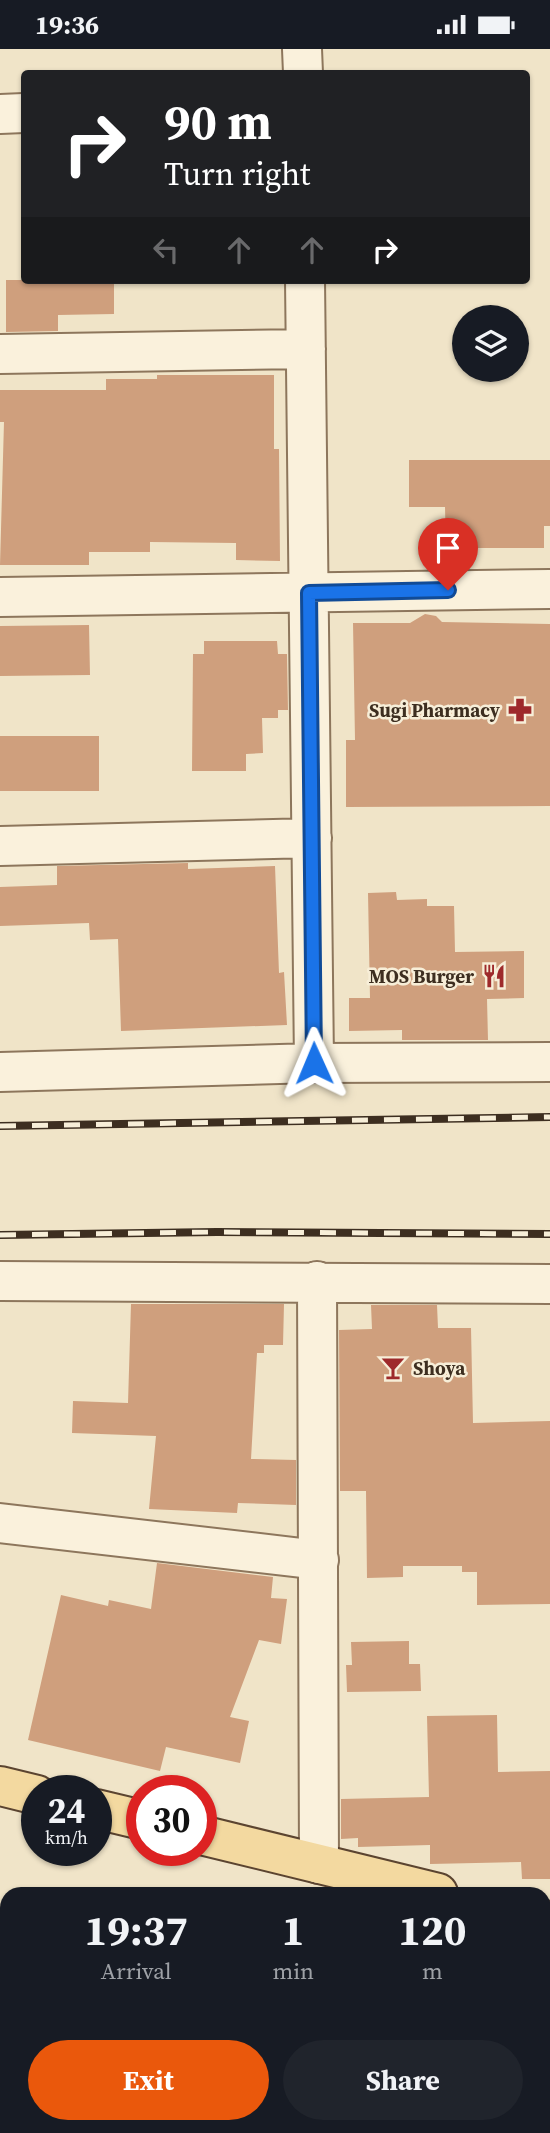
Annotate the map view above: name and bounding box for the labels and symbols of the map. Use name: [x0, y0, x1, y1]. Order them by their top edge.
pin: [418, 518, 478, 590]
pharmacy icon: Sugi Pharmacy: [506, 696, 534, 724]
place label: Sugi Pharmacy: [369, 697, 501, 723]
restaurant icon: MOS Burger: [480, 962, 508, 990]
place label: MOS Burger: [369, 963, 474, 989]
position arrow: [277, 1026, 351, 1100]
bar icon: Shoya: [379, 1354, 407, 1382]
place label: Shoya: [413, 1355, 466, 1381]
speed limit sign: 30: [126, 1775, 217, 1866]

